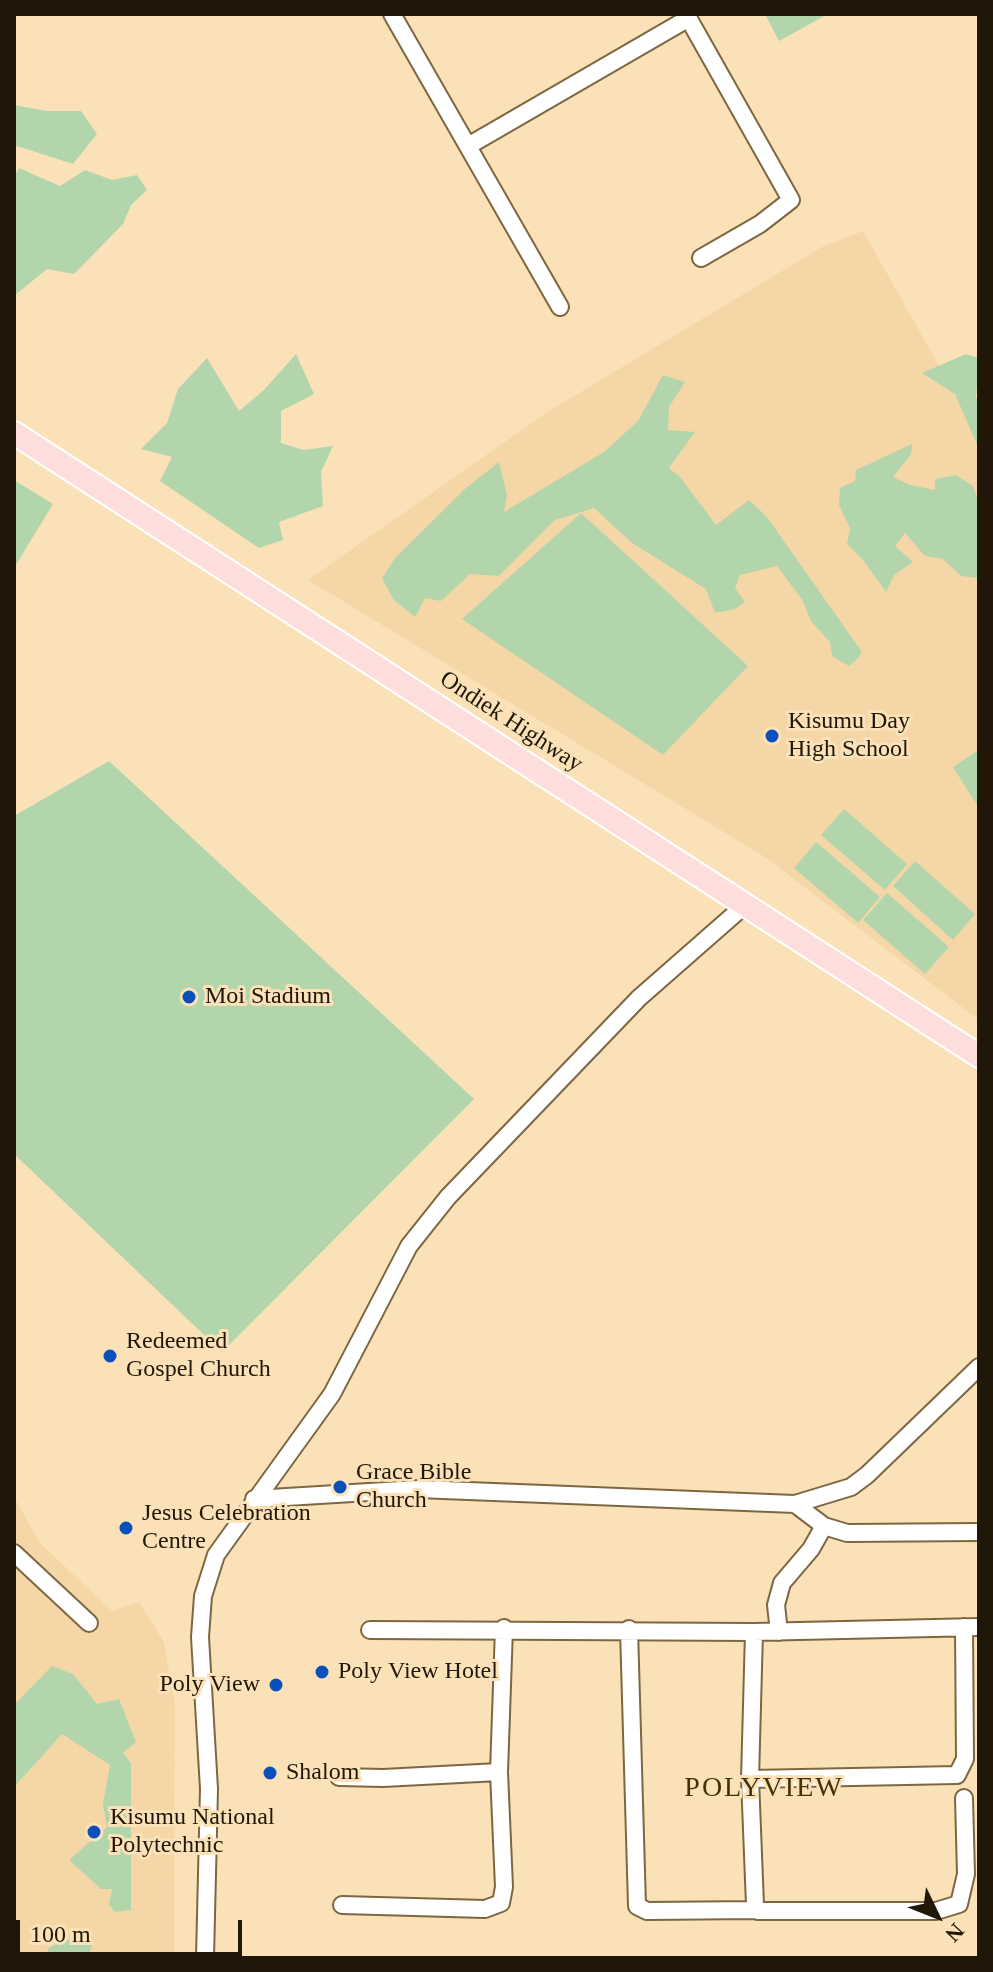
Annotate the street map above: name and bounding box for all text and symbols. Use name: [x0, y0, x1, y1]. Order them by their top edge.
street label: Ondiek Highway: [434, 665, 588, 779]
place label: Kisumu Day High School: [788, 708, 910, 764]
marker: Kisumu Day High School: [763, 727, 781, 745]
place label: Moi Stadium: [205, 983, 331, 1011]
marker: Moi Stadium: [180, 988, 198, 1006]
place label: Redeemed Gospel Church: [126, 1328, 271, 1384]
marker: Redeemed Gospel Church: [101, 1347, 119, 1365]
place label: Grace Bible Church: [356, 1459, 471, 1515]
marker: Grace Bible Church: [331, 1478, 349, 1496]
place label: Jesus Celebration Centre: [142, 1500, 311, 1556]
marker: Jesus Celebration Centre: [117, 1519, 135, 1537]
place label: Poly View Hotel: [338, 1658, 498, 1686]
marker: Poly View Hotel: [313, 1663, 331, 1681]
place label: Poly View: [159, 1671, 260, 1699]
marker: Poly View: [267, 1676, 285, 1694]
place label: Shalom: [286, 1759, 359, 1787]
marker: Shalom: [261, 1764, 279, 1782]
district label: POLYVIEW: [684, 1772, 844, 1806]
place label: Kisumu National Polytechnic: [110, 1804, 275, 1860]
marker: Kisumu National Polytechnic: [85, 1823, 103, 1841]
north arrow: [897, 1876, 977, 1956]
scale bar: [20, 1904, 246, 1954]
text: N: [940, 1918, 969, 1947]
text: 100 m: [30, 1921, 91, 1947]

